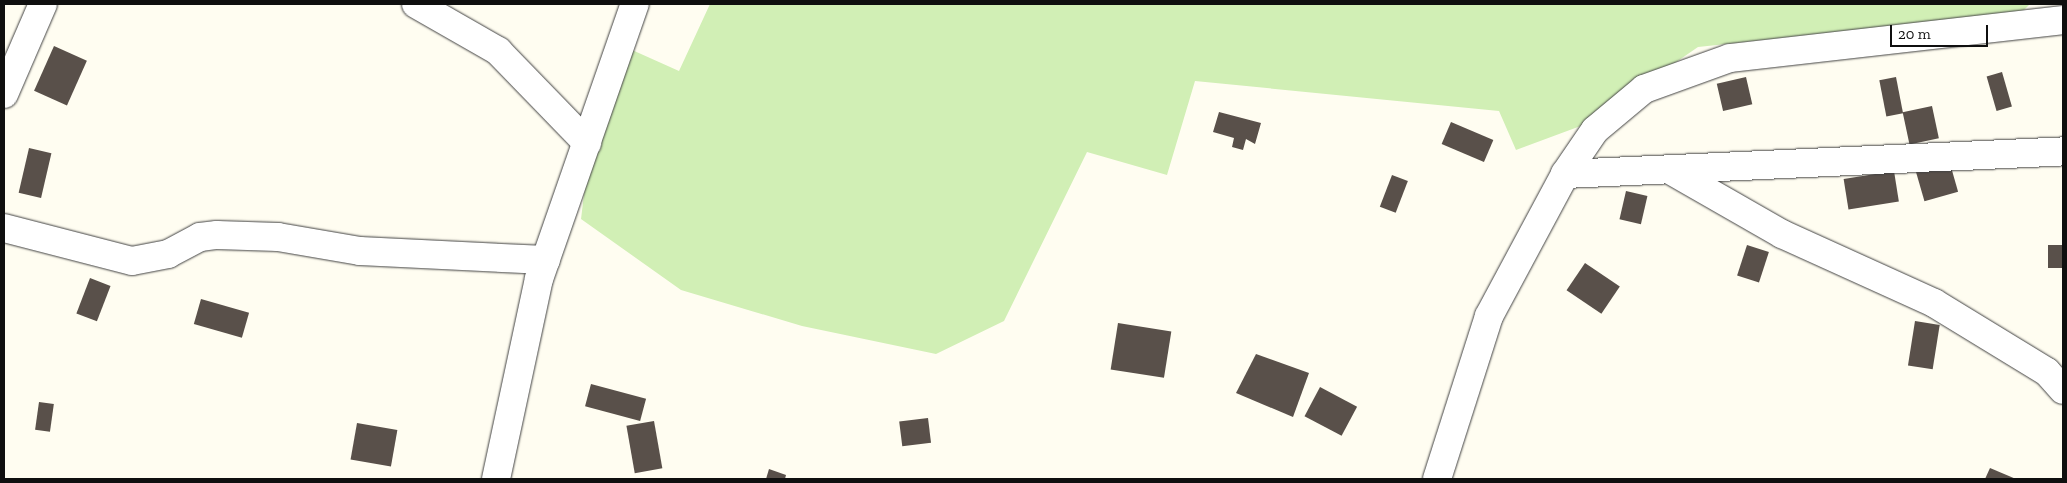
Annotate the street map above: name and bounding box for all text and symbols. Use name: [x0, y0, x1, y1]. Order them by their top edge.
scale bar: [1892, 15, 1990, 47]
text: 20 m: [1898, 25, 1931, 43]

